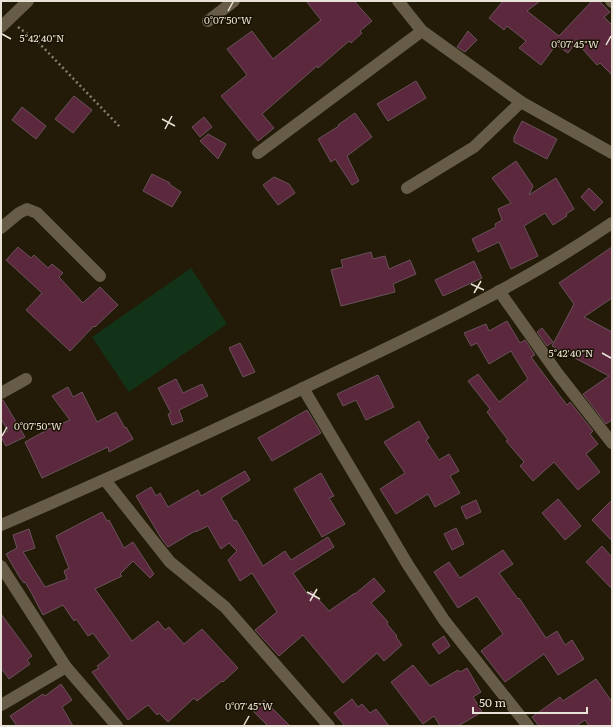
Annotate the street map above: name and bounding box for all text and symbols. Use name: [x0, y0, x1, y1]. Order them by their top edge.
text: 0°07'50"W: [204, 12, 252, 27]
text: 5°42'40"N: [20, 30, 64, 45]
text: 0°07'45"W: [551, 36, 599, 51]
text: 5°42'40"N: [549, 345, 593, 360]
text: 0°07'50"W: [14, 418, 62, 433]
scale bar: [473, 689, 587, 715]
text: 50 m: [479, 693, 506, 711]
text: 0°07'45"W: [225, 698, 273, 713]

